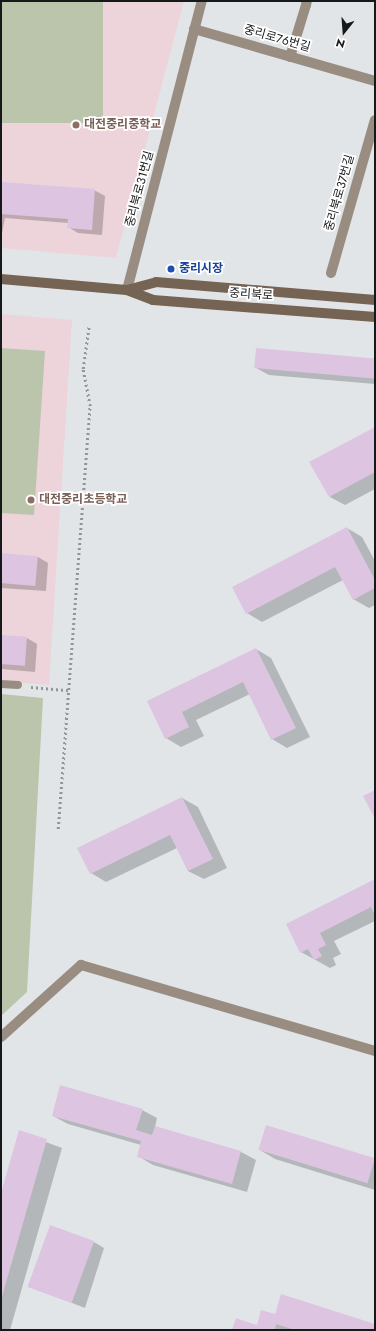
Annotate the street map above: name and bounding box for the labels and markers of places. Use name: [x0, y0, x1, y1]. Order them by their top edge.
place label: 대전중리중학교: [84, 118, 161, 132]
marker: 대전중리중학교: [71, 120, 81, 130]
place label: 중리시장: [179, 262, 223, 276]
marker: 중리시장: [166, 264, 176, 274]
place label: 대전중리초등학교: [39, 493, 127, 507]
marker: 대전중리초등학교: [26, 495, 36, 505]

